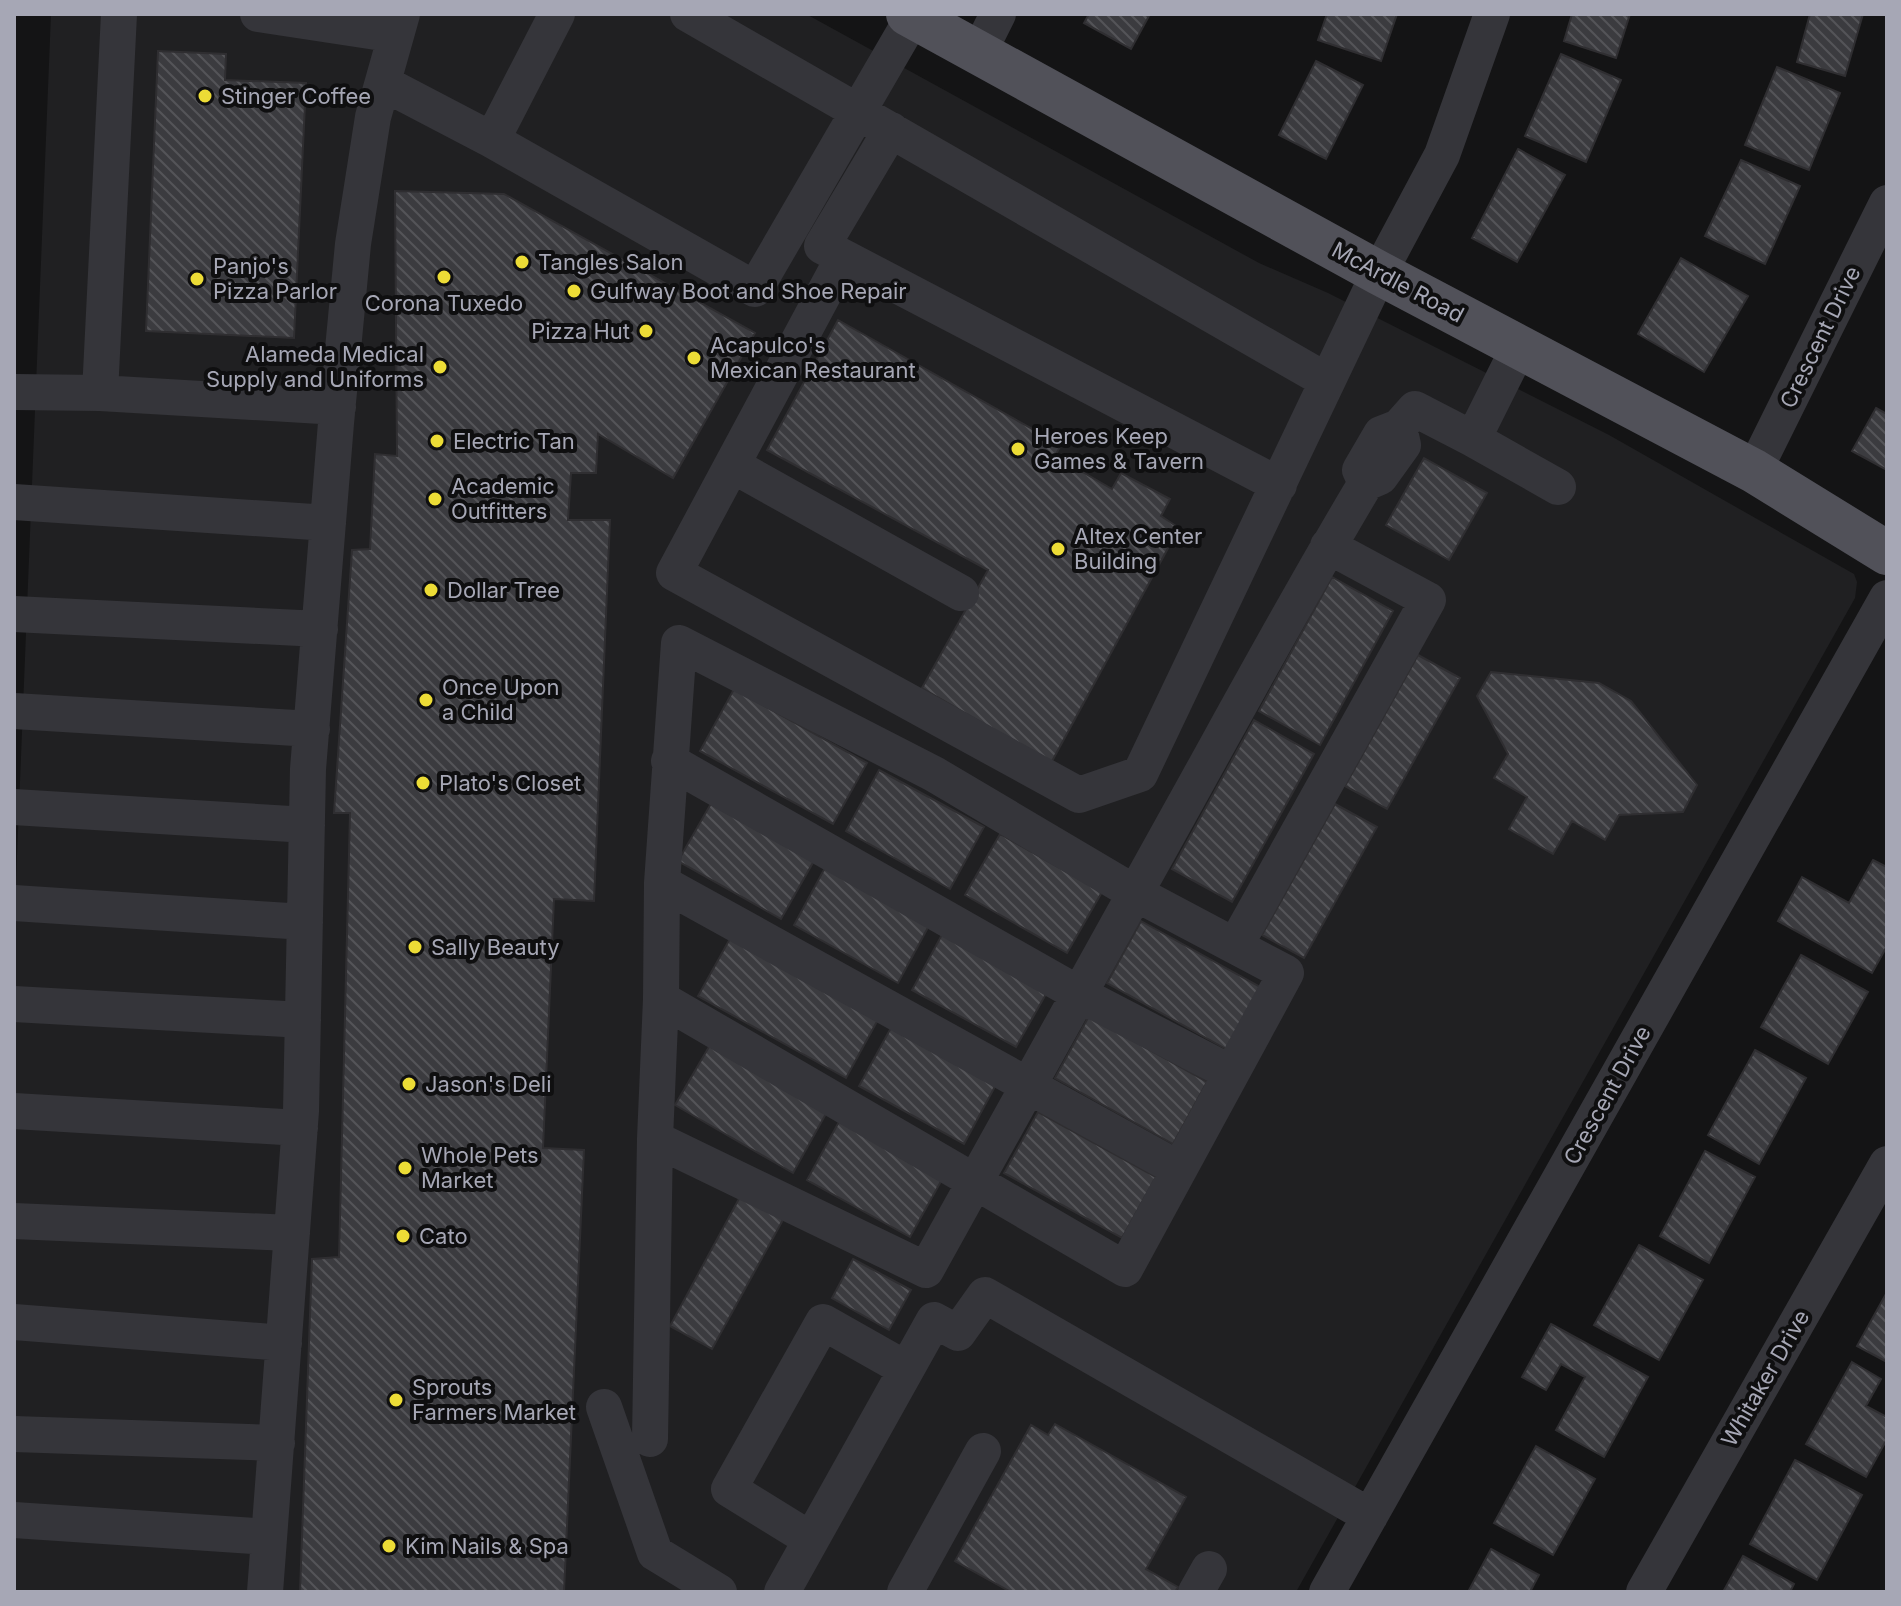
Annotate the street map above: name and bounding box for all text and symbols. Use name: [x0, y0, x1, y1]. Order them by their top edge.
place label: Stinger Coffee: [221, 83, 371, 109]
marker: Stinger Coffee: [196, 87, 214, 105]
street label: McArdle Road: [1328, 236, 1468, 328]
place label: Tangles Salon: [538, 249, 683, 275]
place label: Panjo's Pizza Parlor: [213, 253, 337, 304]
marker: Tangles Salon: [513, 253, 531, 271]
street label: Crescent Drive: [1774, 262, 1866, 412]
marker: Corona Tuxedo: [435, 268, 453, 286]
marker: Panjo's Pizza Parlor: [188, 270, 206, 288]
place label: Gulfway Boot and Shoe Repair: [590, 278, 907, 304]
marker: Gulfway Boot and Shoe Repair: [565, 282, 583, 300]
place label: Corona Tuxedo: [365, 290, 523, 316]
place label: Pizza Hut: [531, 318, 630, 344]
marker: Pizza Hut: [637, 322, 655, 340]
place label: Acapulco's Mexican Restaurant: [710, 332, 916, 383]
place label: Alameda Medical Supply and Uniforms: [206, 341, 424, 392]
marker: Acapulco's Mexican Restaurant: [685, 349, 703, 367]
marker: Alameda Medical Supply and Uniforms: [431, 358, 449, 376]
place label: Heroes Keep Games & Tavern: [1034, 423, 1204, 474]
place label: Electric Tan: [453, 428, 575, 454]
marker: Electric Tan: [428, 432, 446, 450]
marker: Heroes Keep Games & Tavern: [1009, 440, 1027, 458]
place label: Academic Outfitters: [451, 473, 555, 524]
marker: Academic Outfitters: [426, 490, 444, 508]
place label: Altex Center Building: [1074, 523, 1202, 574]
marker: Altex Center Building: [1049, 540, 1067, 558]
place label: Dollar Tree: [447, 577, 560, 603]
marker: Dollar Tree: [422, 581, 440, 599]
place label: Once Upon a Child: [442, 674, 559, 725]
marker: Once Upon a Child: [417, 691, 435, 709]
place label: Plato's Closet: [439, 770, 581, 796]
marker: Plato's Closet: [414, 774, 432, 792]
place label: Sally Beauty: [431, 934, 560, 960]
marker: Sally Beauty: [406, 938, 424, 956]
street label: Crescent Drive: [1558, 1021, 1656, 1169]
place label: Jason's Deli: [425, 1071, 551, 1097]
marker: Jason's Deli: [400, 1075, 418, 1093]
place label: Whole Pets Market: [421, 1142, 539, 1193]
marker: Whole Pets Market: [396, 1159, 414, 1177]
place label: Cato: [419, 1223, 468, 1249]
marker: Cato: [394, 1227, 412, 1245]
street label: Whitaker Drive: [1715, 1305, 1815, 1451]
place label: Sprouts Farmers Market: [412, 1374, 576, 1425]
marker: Sprouts Farmers Market: [387, 1391, 405, 1409]
place label: Kim Nails & Spa: [405, 1533, 569, 1559]
marker: Kim Nails & Spa: [380, 1537, 398, 1555]

